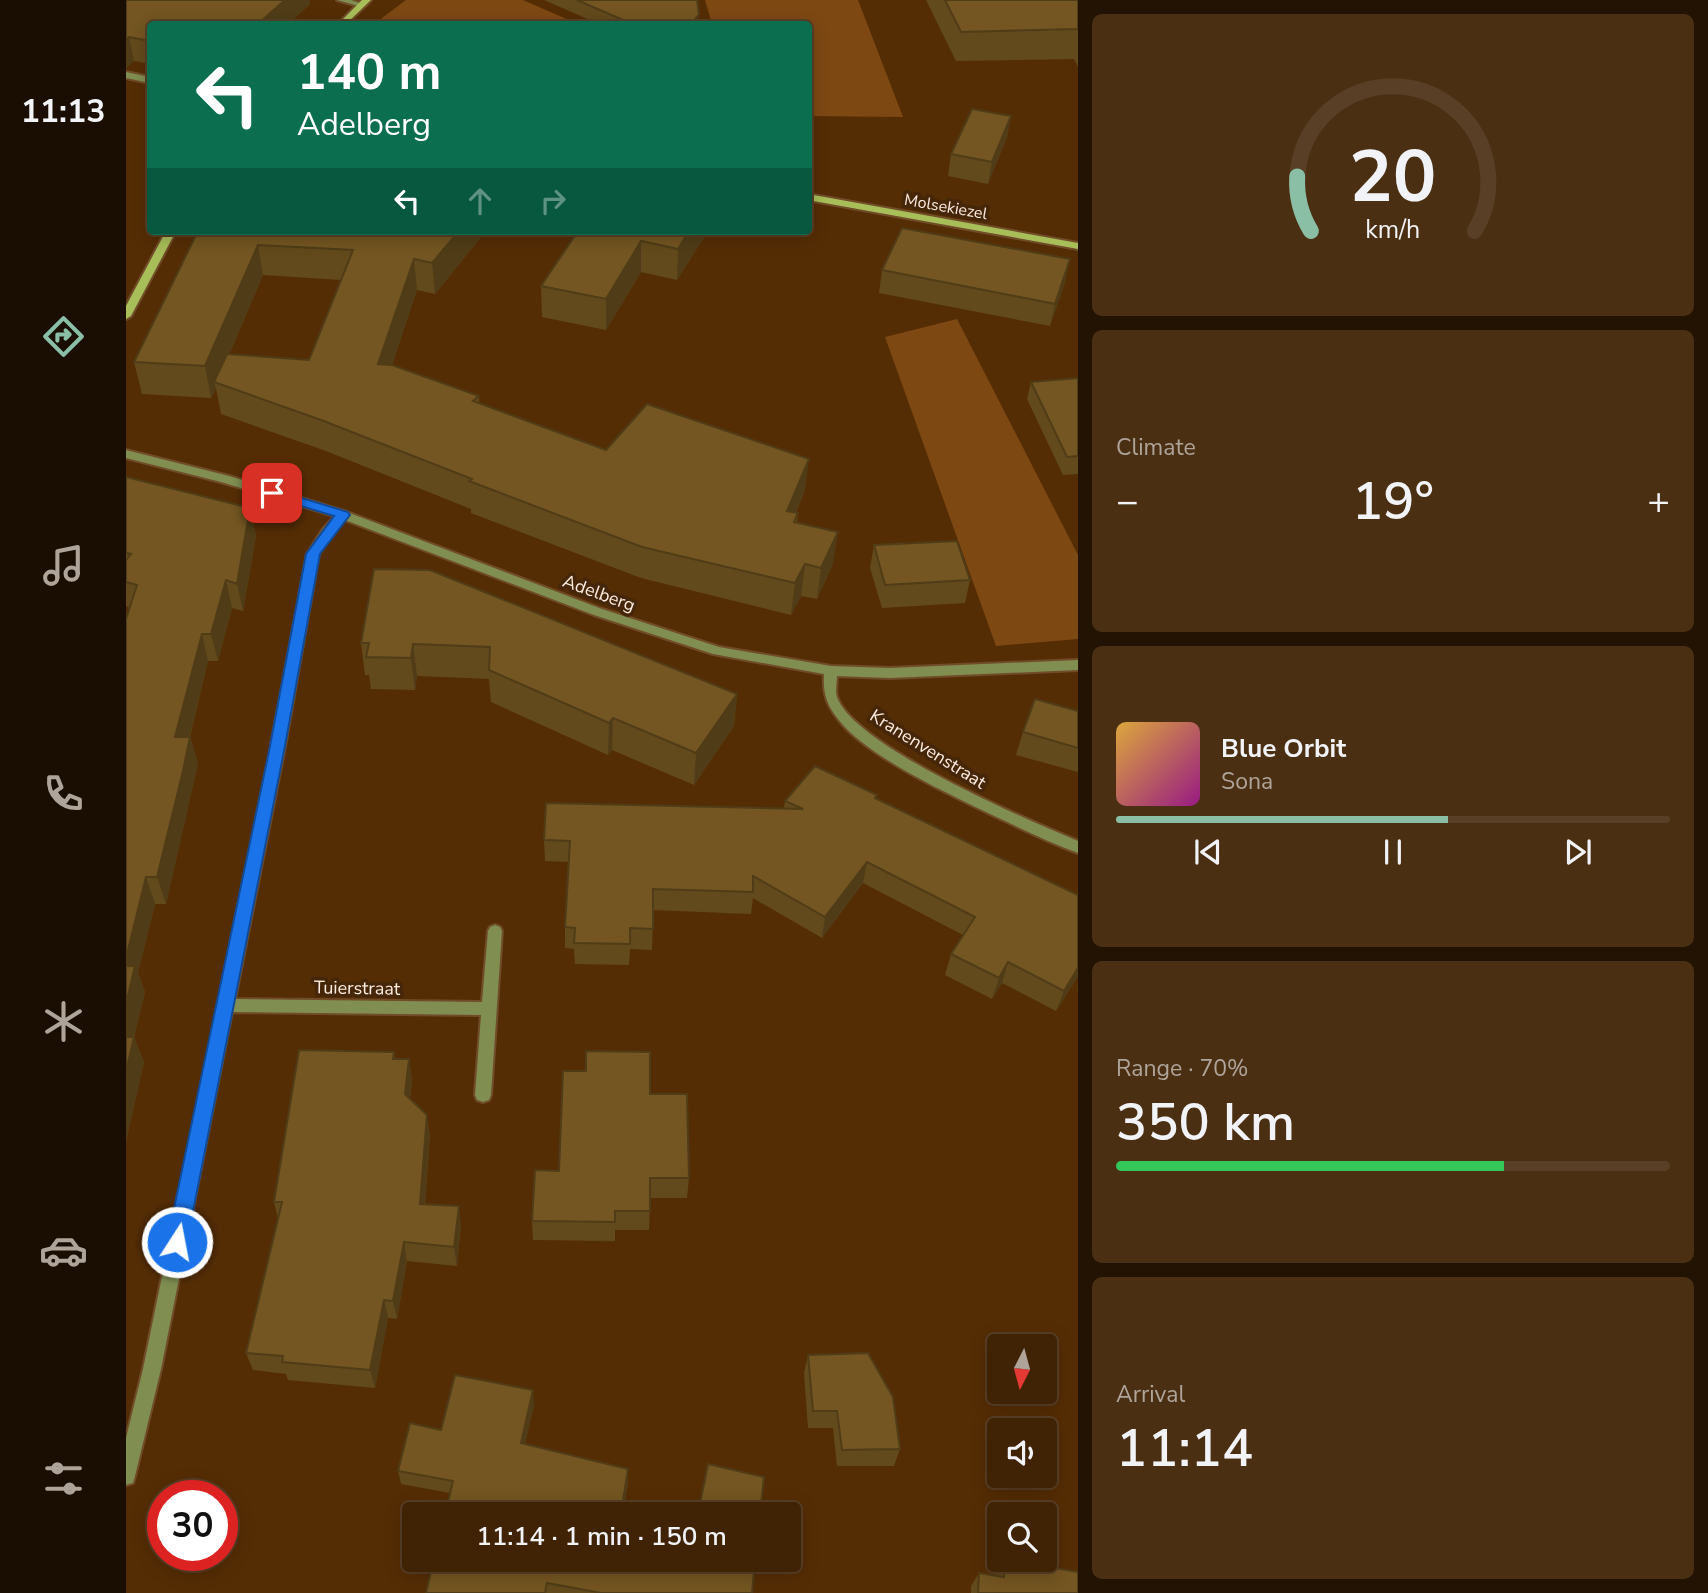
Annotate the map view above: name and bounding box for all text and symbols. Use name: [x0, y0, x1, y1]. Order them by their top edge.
text: 140 m: [297, 39, 441, 106]
icon: left: [182, 49, 273, 140]
text: 11:13: [21, 90, 105, 133]
text: Adelberg: [297, 103, 431, 146]
text: 20: [1349, 127, 1437, 227]
icon: left: [388, 182, 426, 220]
icon: ahead: [461, 182, 499, 220]
icon: right: [534, 182, 572, 220]
street label: Molsekiezel: [902, 189, 989, 225]
text: km/h: [1365, 213, 1421, 247]
icon: directions: [39, 312, 88, 361]
text: Climate: [1116, 432, 1196, 463]
pin: [242, 463, 302, 523]
text: 19°: [1352, 466, 1434, 537]
icon: arrive: [253, 474, 291, 512]
text: −: [1116, 476, 1139, 527]
text: +: [1647, 476, 1670, 527]
icon: music: [39, 541, 88, 590]
street label: Adelberg: [559, 569, 639, 617]
street label: Kranenvenstraat: [865, 704, 991, 795]
text: Blue Orbit: [1221, 731, 1346, 766]
text: Sona: [1221, 766, 1273, 797]
icon: phone: [39, 769, 88, 818]
icon: previous: [1189, 833, 1227, 871]
icon: pause: [1374, 833, 1412, 871]
icon: next: [1559, 833, 1597, 871]
street label: Tuierstraat: [314, 975, 401, 1001]
icon: climate: [39, 997, 88, 1046]
text: Range · 70%: [1116, 1053, 1248, 1084]
text: 350 km: [1116, 1087, 1295, 1158]
position arrow: [140, 1205, 214, 1279]
icon: car: [39, 1226, 88, 1275]
north arrow: [987, 1334, 1057, 1404]
map controls: [987, 1334, 1057, 1572]
text: Arrival: [1116, 1379, 1185, 1410]
text: 11:14: [1116, 1413, 1253, 1484]
button: sound: [987, 1418, 1057, 1488]
icon: filters: [39, 1454, 88, 1503]
speed limit sign: 30: [147, 1480, 238, 1571]
button: search: [987, 1502, 1057, 1572]
text: 11:14 · 1 min · 150 m: [476, 1519, 727, 1554]

